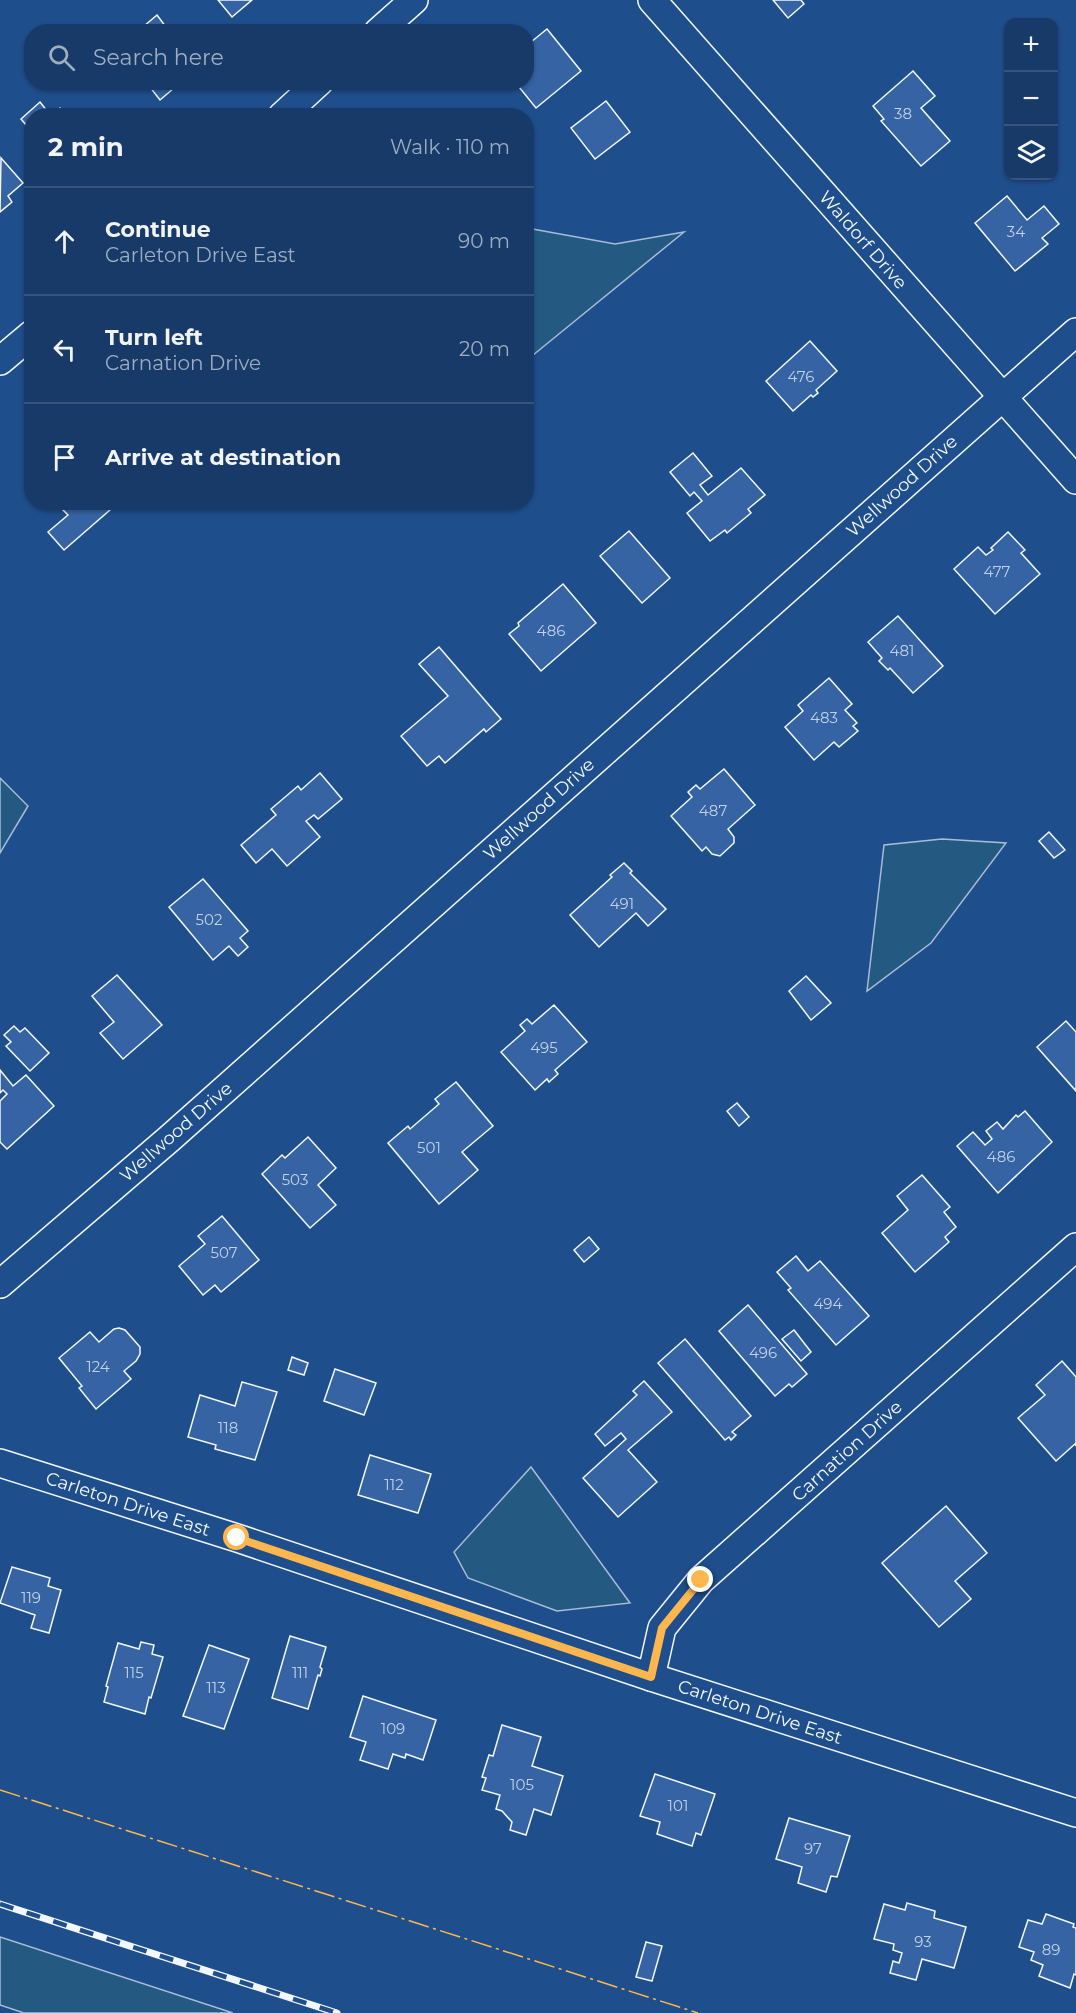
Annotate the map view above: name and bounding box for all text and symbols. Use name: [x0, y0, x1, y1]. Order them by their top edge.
map controls: [1004, 18, 1058, 180]
button: +: [1004, 18, 1058, 72]
search box: [24, 24, 534, 90]
icon: search: [45, 41, 78, 74]
text: Search here: [93, 44, 224, 71]
button: −: [1004, 72, 1058, 126]
house number: 38: [894, 104, 912, 123]
button: layers: [1004, 126, 1058, 180]
text: 2 min: [48, 131, 124, 163]
text: Walk · 110 m: [390, 135, 510, 159]
street label: Waldorf Drive: [814, 186, 912, 294]
text: Continue: [105, 216, 211, 243]
house number: 34: [1007, 222, 1025, 241]
icon: ahead: [48, 225, 81, 258]
text: 90 m: [458, 229, 510, 253]
text: Carleton Drive East: [105, 243, 296, 267]
text: Turn left: [105, 324, 203, 351]
icon: left: [48, 333, 81, 366]
text: 20 m: [459, 337, 510, 361]
text: Carnation Drive: [105, 351, 261, 375]
house number: 476: [788, 367, 814, 386]
street label: Wellwood Drive: [842, 430, 962, 542]
icon: arrive: [48, 441, 81, 474]
text: Arrive at destination: [105, 444, 341, 471]
house number: 477: [984, 562, 1011, 581]
house number: 486: [537, 621, 565, 640]
house number: 481: [889, 641, 915, 660]
house number: 483: [810, 708, 838, 727]
street label: Wellwood Drive: [479, 753, 599, 865]
house number: 487: [699, 801, 727, 820]
house number: 491: [610, 894, 634, 913]
house number: 502: [196, 910, 222, 929]
house number: 495: [530, 1038, 558, 1057]
street label: Wellwood Drive: [115, 1077, 237, 1187]
house number: 501: [417, 1138, 441, 1157]
house number: 486: [987, 1147, 1015, 1166]
house number: 503: [282, 1170, 308, 1189]
house number: 507: [210, 1243, 238, 1262]
house number: 494: [814, 1294, 843, 1313]
house number: 496: [749, 1343, 777, 1362]
house number: 124: [86, 1357, 110, 1376]
street label: Carnation Drive: [787, 1396, 907, 1506]
house number: 118: [218, 1418, 238, 1437]
street label: Carleton Drive East: [43, 1467, 213, 1541]
house number: 112: [384, 1475, 404, 1494]
route start: [223, 1524, 249, 1550]
route end: [687, 1566, 713, 1592]
house number: 119: [21, 1588, 41, 1607]
house number: 115: [124, 1663, 144, 1682]
house number: 111: [292, 1663, 308, 1682]
street label: Carleton Drive East: [675, 1675, 845, 1749]
house number: 113: [206, 1678, 226, 1697]
house number: 109: [381, 1719, 405, 1738]
house number: 105: [510, 1775, 534, 1794]
house number: 101: [668, 1796, 688, 1815]
house number: 97: [804, 1839, 822, 1858]
house number: 93: [914, 1932, 932, 1951]
house number: 89: [1042, 1940, 1060, 1959]

